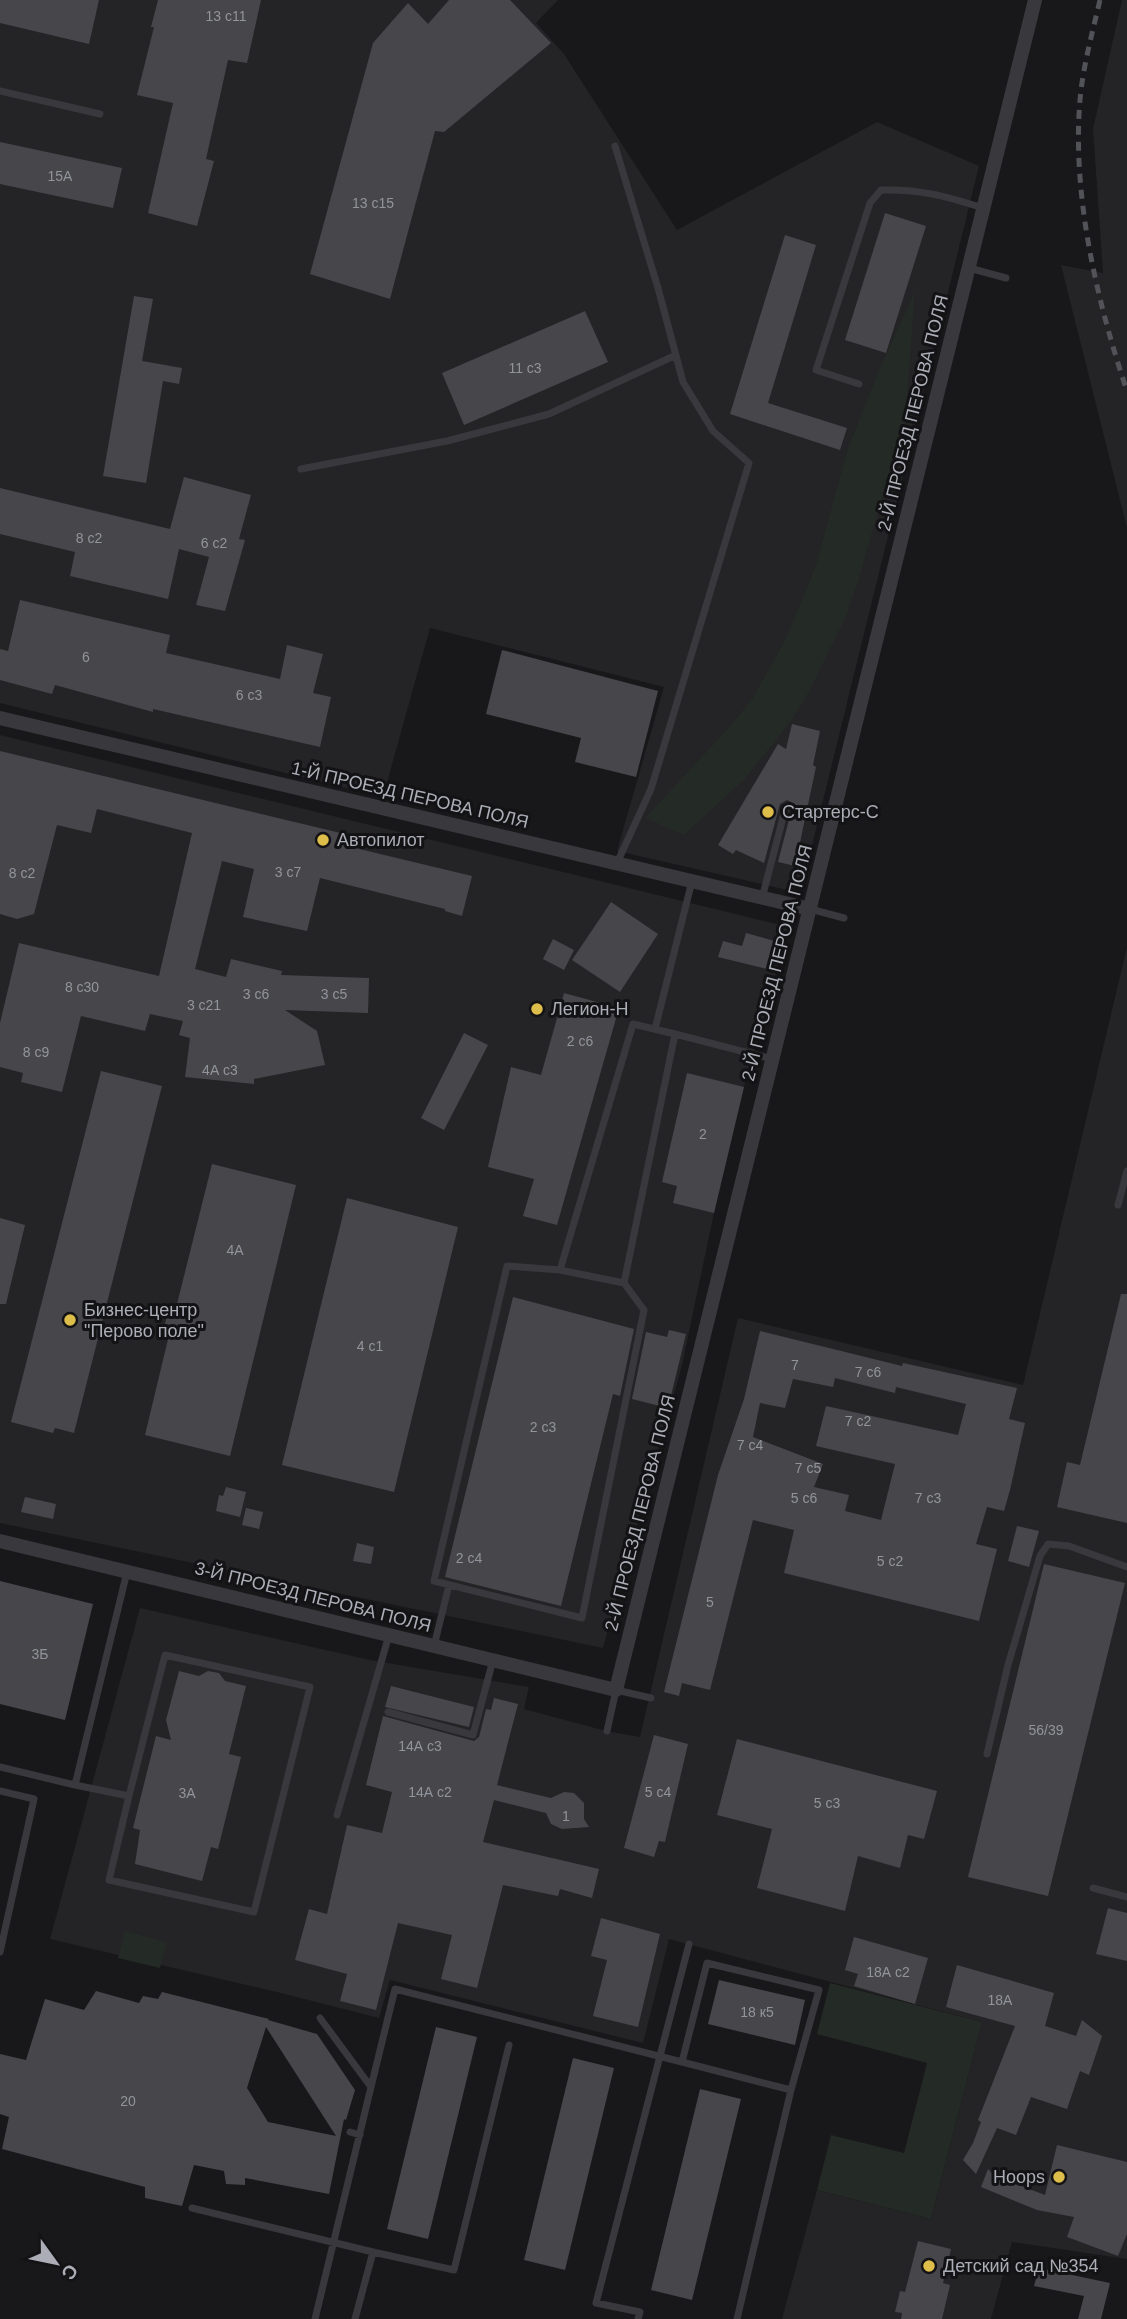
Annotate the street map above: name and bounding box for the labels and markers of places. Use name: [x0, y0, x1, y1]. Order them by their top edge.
place label: Стартерс-С: [782, 802, 879, 822]
marker: Стартерс-С: [760, 804, 776, 820]
place label: Автопилот: [337, 830, 425, 850]
marker: Автопилот: [315, 832, 331, 848]
place label: Легион-Н: [551, 999, 628, 1019]
marker: Легион-Н: [529, 1001, 545, 1017]
place label: Бизнес-центр "Перово поле": [84, 1300, 204, 1341]
marker: Бизнес-центр "Перово поле": [62, 1312, 78, 1328]
place label: Hoops: [993, 2167, 1045, 2187]
marker: Hoops: [1051, 2169, 1067, 2185]
place label: Детский сад №354: [943, 2256, 1099, 2276]
marker: Детский сад №354: [921, 2258, 937, 2274]

